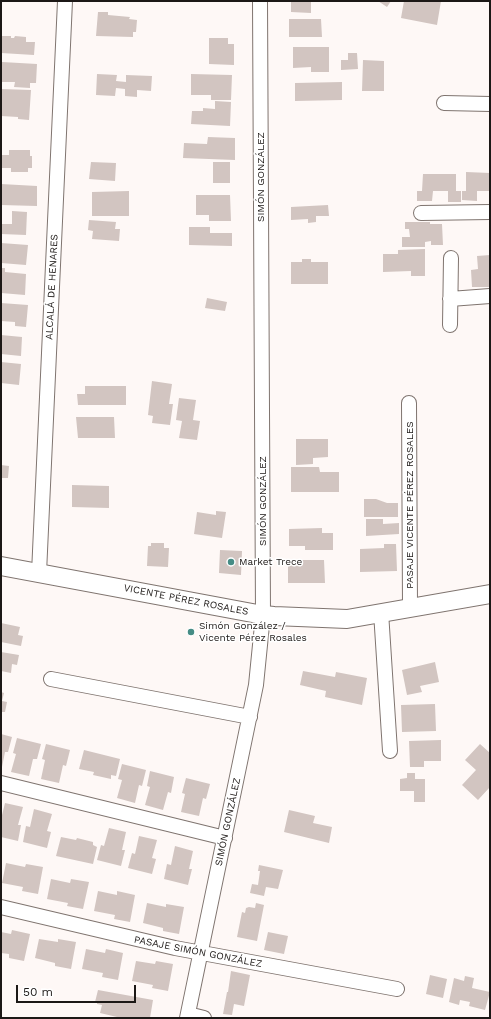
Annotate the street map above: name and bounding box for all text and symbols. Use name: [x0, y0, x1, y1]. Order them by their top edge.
street label: SIMÓN GONZÁLEZ: [255, 132, 267, 222]
street label: ALCALÁ DE HENARES: [43, 234, 61, 340]
street label: PASAJE VICENTE PÉREZ ROSALES: [404, 421, 416, 589]
street label: SIMÓN GONZÁLEZ: [257, 456, 269, 546]
place label: Market Trece: [239, 556, 302, 568]
marker: Market Trece: [226, 557, 236, 567]
street label: VICENTE PÉREZ ROSALES: [123, 582, 249, 618]
place label: Simón González / Vicente Pérez Rosales: [199, 620, 307, 644]
marker: Simón González / Vicente Pérez Rosales: [186, 627, 196, 637]
street label: SIMÓN GONZÁLEZ: [213, 777, 243, 867]
street label: PASAJE SIMÓN GONZÁLEZ: [133, 934, 263, 970]
scale bar: [18, 977, 138, 1003]
text: 50 m: [23, 985, 53, 999]

